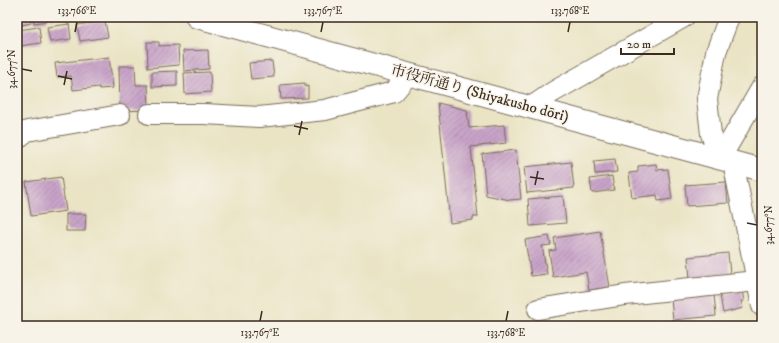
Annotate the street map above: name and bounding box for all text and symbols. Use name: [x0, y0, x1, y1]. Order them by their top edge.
text: 133.766°E: [58, 5, 96, 17]
text: 133.767°E: [304, 5, 342, 17]
text: 133.768°E: [551, 5, 589, 17]
scale bar: [621, 30, 674, 56]
text: 20 m: [627, 37, 651, 52]
text: 34.677°N: [6, 49, 18, 89]
street label: 市役所通り (Shiyakusho dōri): [389, 61, 571, 126]
text: 34.677°N: [763, 205, 775, 245]
text: 133.767°E: [241, 327, 279, 339]
text: 133.768°E: [487, 327, 525, 339]

